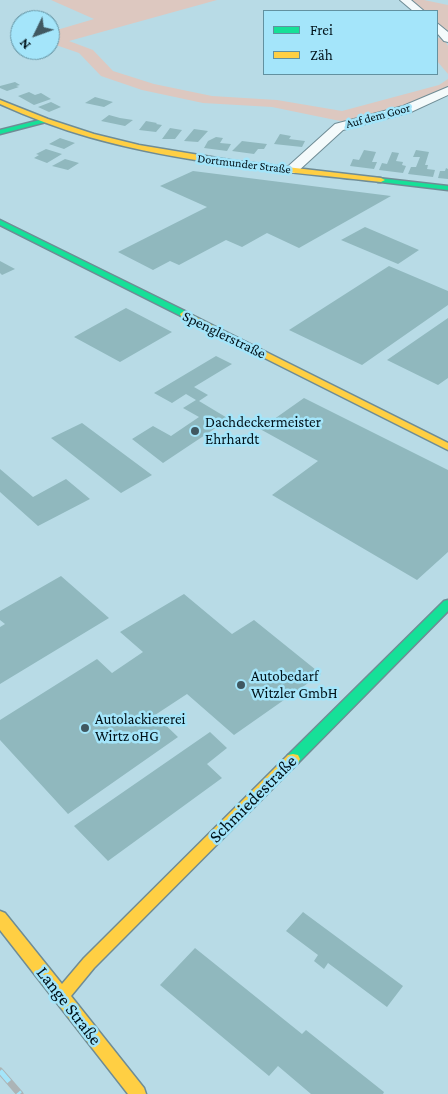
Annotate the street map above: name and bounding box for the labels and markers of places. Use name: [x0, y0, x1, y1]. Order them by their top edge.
place label: Dachdeckermeister Ehrhardt: [205, 413, 321, 448]
marker: Dachdeckermeister Ehrhardt: [189, 425, 201, 437]
place label: Autobedarf Witzler GmbH: [251, 667, 337, 702]
marker: Autobedarf Witzler GmbH: [235, 679, 247, 691]
place label: Autolackiererei Wirtz oHG: [95, 710, 185, 745]
marker: Autolackiererei Wirtz oHG: [79, 722, 91, 734]

